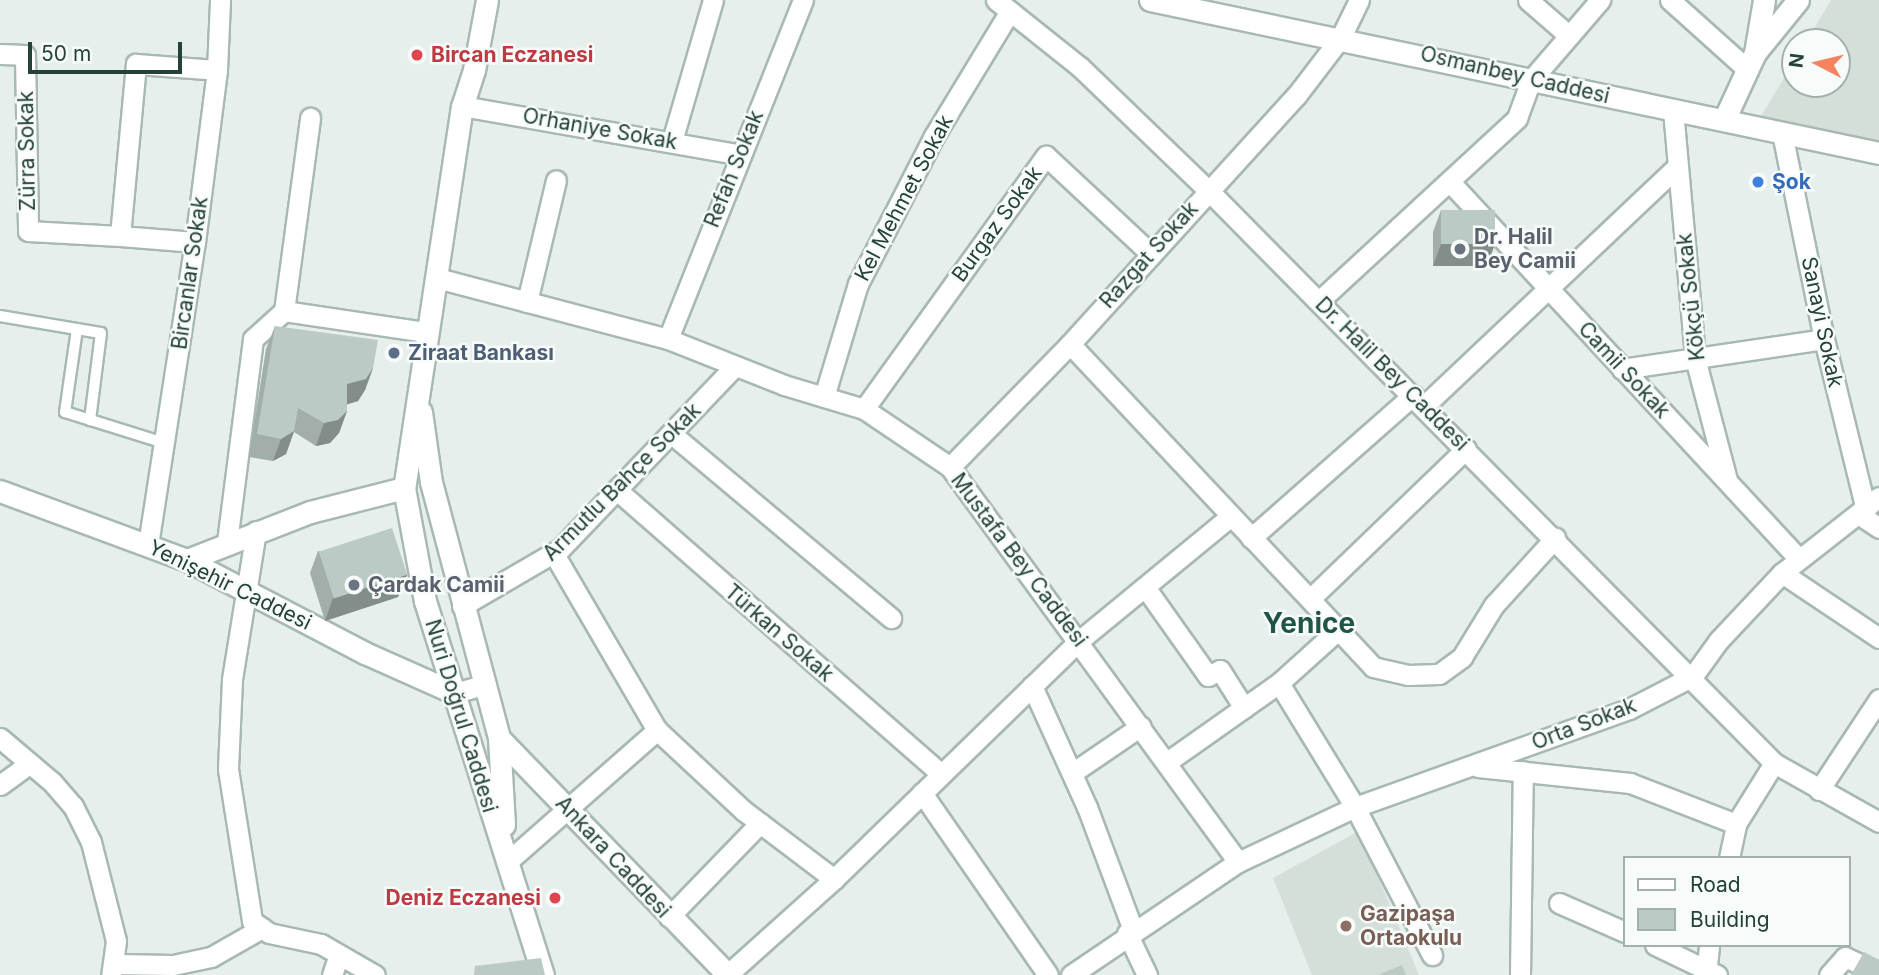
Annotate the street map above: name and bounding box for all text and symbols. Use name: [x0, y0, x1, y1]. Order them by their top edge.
scale bar: [32, 28, 186, 72]
north arrow: [1781, 28, 1851, 98]
text: 50 m: [41, 41, 91, 66]
street label: Osmanbey Caddesi: [1418, 41, 1612, 109]
place label: Bircan Eczanesi: [431, 42, 593, 68]
marker: Bircan Eczanesi: [409, 47, 425, 63]
text: N: [1784, 52, 1809, 69]
street label: Zürra Sokak: [13, 91, 41, 211]
street label: Orhaniye Sokak: [521, 103, 679, 155]
street label: Refah Sokak: [699, 107, 769, 231]
street label: Kel Mehmet Sokak: [850, 111, 958, 285]
street label: Burgaz Sokak: [947, 161, 1047, 287]
place label: Şok: [1772, 169, 1811, 195]
marker: Şok: [1750, 174, 1766, 190]
street label: Bircanlar Sokak: [167, 195, 213, 351]
street label: Razgat Sokak: [1095, 196, 1203, 314]
place label: Dr. Halil Bey Camii: [1474, 224, 1576, 274]
street label: Kökçü Sokak: [1672, 232, 1710, 362]
marker: Dr. Halil Bey Camii: [1452, 241, 1468, 257]
street label: Sanayi Sokak: [1796, 254, 1848, 390]
street label: Dr. Halil Bey Caddesi: [1310, 292, 1474, 456]
street label: Camii Sokak: [1573, 317, 1675, 423]
place label: Ziraat Bankası: [408, 340, 554, 366]
marker: Ziraat Bankası: [386, 345, 402, 361]
street label: Armutlu Bahçe Sokak: [538, 398, 706, 566]
street label: Mustafa Bey Caddesi: [945, 468, 1093, 652]
street label: Yenişehir Caddesi: [144, 535, 316, 635]
place label: Çardak Camii: [368, 572, 505, 598]
marker: Çardak Camii: [346, 577, 362, 593]
street label: Türkan Sokak: [720, 579, 838, 687]
district label: Yenice: [1263, 606, 1355, 640]
street label: Nuri Doğrul Caddesi: [420, 616, 502, 816]
street label: Orta Sokak: [1528, 693, 1640, 755]
street label: Ankara Caddesi: [550, 791, 676, 923]
legend: [1624, 856, 1851, 947]
text: Road: [1690, 872, 1741, 897]
place label: Deniz Eczanesi: [386, 885, 541, 911]
marker: Deniz Eczanesi: [547, 890, 563, 906]
place label: Gazipaşa Ortaokulu: [1360, 901, 1462, 951]
text: Building: [1690, 907, 1770, 932]
marker: Gazipaşa Ortaokulu: [1338, 918, 1354, 934]

